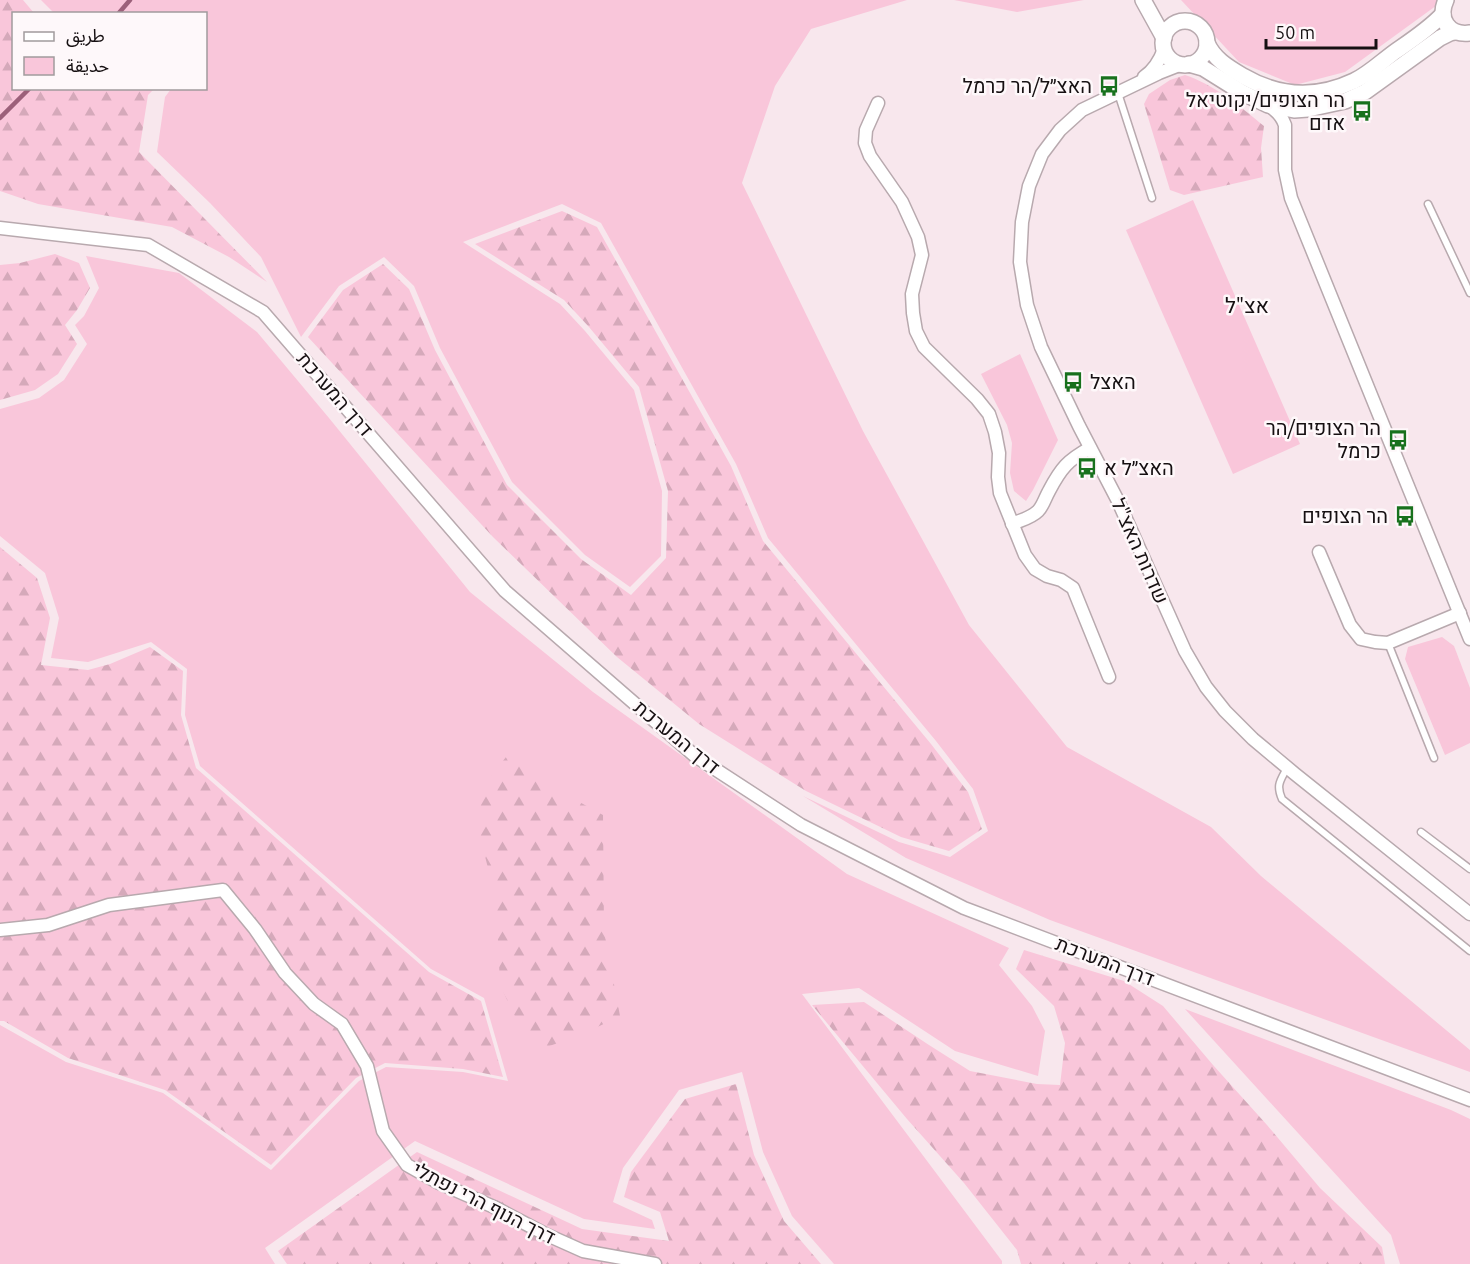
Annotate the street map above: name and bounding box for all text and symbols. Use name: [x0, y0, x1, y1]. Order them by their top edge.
legend: [12, 12, 207, 90]
scale bar: [1266, 12, 1376, 50]
text: 50 m: [1275, 22, 1315, 42]
text: طريق: [66, 25, 105, 47]
text: حديقة: [66, 55, 109, 75]
place label: האצ״ל/הר כרמל: [963, 74, 1092, 97]
bus stop icon: האצ״ל/הר כרמל: [1097, 74, 1121, 98]
place label: הר הצופים/יקוטיאל אדם: [1186, 88, 1345, 134]
bus stop icon: הר הצופים/יקוטיאל אדם: [1350, 99, 1374, 123]
district label: אצ"ל: [1225, 293, 1269, 317]
street label: דרך המערכת: [293, 347, 378, 440]
bus stop icon: האצל: [1061, 370, 1085, 394]
place label: האצל: [1090, 370, 1136, 393]
place label: הר הצופים/הר כרמל: [1266, 416, 1381, 462]
bus stop icon: הר הצופים/הר כרמל: [1386, 428, 1410, 452]
bus stop icon: האצ״ל א: [1075, 456, 1099, 480]
place label: האצ״ל א: [1104, 456, 1174, 479]
street label: שדרות האצ"ל: [1107, 495, 1174, 607]
place label: הר הצופים: [1302, 504, 1388, 527]
bus stop icon: הר הצופים: [1393, 504, 1417, 528]
street label: דרך המערכת: [630, 695, 725, 778]
street label: דרך המערכת: [1053, 931, 1158, 990]
street label: דרך הנוף הרי נפתלי: [409, 1157, 559, 1248]

